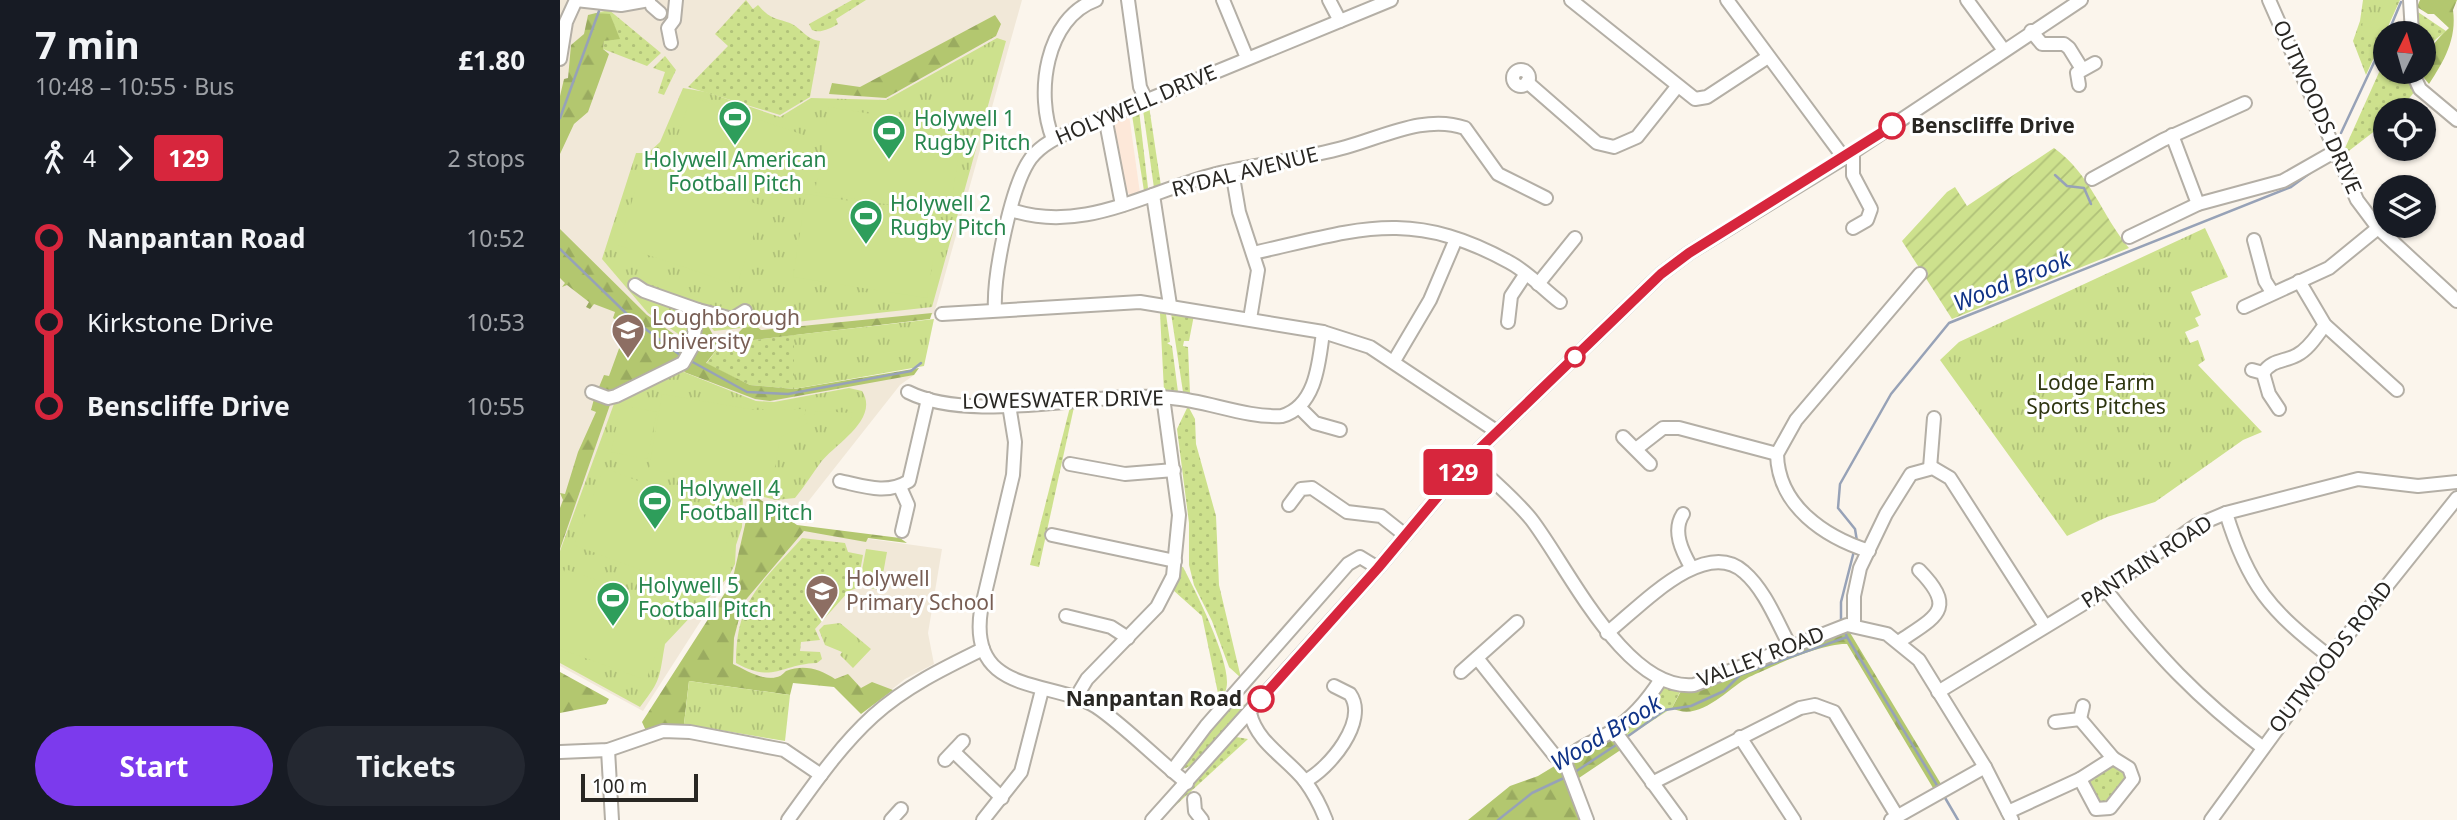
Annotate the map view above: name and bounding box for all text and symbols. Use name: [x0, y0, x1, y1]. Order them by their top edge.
street label: OUTWOODS DRIVE: [2267, 15, 2369, 198]
text: 7 min: [35, 18, 140, 70]
north arrow: [2373, 21, 2436, 84]
map controls: [2373, 21, 2436, 238]
text: £1.80: [458, 42, 525, 78]
street label: HOLYWELL DRIVE: [1051, 57, 1221, 151]
text: 10:48 – 10:55 · Bus: [35, 70, 234, 102]
sports icon: Holywell American Football Pitch: [716, 98, 754, 147]
button: locate: [2373, 98, 2436, 161]
place label: Holywell 1 Rugby Pitch: [914, 104, 1030, 156]
place label: Benscliffe Drive: [1911, 111, 2075, 139]
sports icon: Holywell 1 Rugby Pitch: [870, 112, 908, 161]
marker: Benscliffe Drive: [1879, 113, 1905, 139]
icon: walk: [35, 139, 73, 177]
icon: forward: [106, 139, 144, 177]
street label: RYDAL AVENUE: [1169, 139, 1321, 203]
text: 129: [168, 141, 209, 174]
text: 4: [83, 142, 96, 174]
text: 2 stops: [447, 142, 525, 174]
place label: Holywell American Football Pitch: [644, 145, 826, 197]
button: layers: [2373, 175, 2436, 238]
place label: Holywell 2 Rugby Pitch: [890, 189, 1006, 241]
sports icon: Holywell 2 Rugby Pitch: [847, 197, 885, 246]
text: Nanpantan Road: [87, 220, 305, 256]
text: 10:52: [466, 222, 525, 254]
water label: Wood Brook: [1948, 241, 2077, 318]
place label: Loughborough University: [652, 303, 800, 355]
text: Kirkstone Drive: [87, 304, 274, 340]
text: 10:53: [466, 306, 525, 338]
school or university icon: Loughborough University: [609, 311, 647, 360]
unlabelled marker: [1565, 347, 1585, 367]
park label: Lodge Farm Sports Pitches: [2026, 368, 2166, 420]
street label: LOWESWATER DRIVE: [962, 383, 1164, 415]
text: Benscliffe Drive: [87, 388, 290, 424]
text: 10:55: [466, 390, 525, 422]
line badge: 129: [1418, 449, 1498, 495]
text: 129: [1437, 455, 1479, 488]
place label: Holywell 4 Football Pitch: [679, 474, 813, 526]
sports icon: Holywell 4 Football Pitch: [636, 482, 674, 531]
street label: PANTAIN ROAD: [2076, 508, 2217, 614]
place label: Holywell Primary School: [846, 564, 994, 616]
place label: Holywell 5 Football Pitch: [638, 571, 772, 623]
school or university icon: Holywell Primary School: [803, 572, 841, 621]
street label: OUTWOODS ROAD: [2262, 575, 2398, 738]
sports icon: Holywell 5 Football Pitch: [594, 579, 632, 628]
street label: VALLEY ROAD: [1693, 619, 1828, 693]
place label: Nanpantan Road: [1066, 684, 1242, 712]
marker: Nanpantan Road: [1248, 686, 1274, 712]
water label: Wood Brook: [1544, 686, 1668, 778]
button: Start: [35, 726, 273, 806]
button: Tickets: [287, 726, 525, 806]
scale bar: [581, 771, 698, 803]
text: 100 m: [592, 773, 647, 799]

